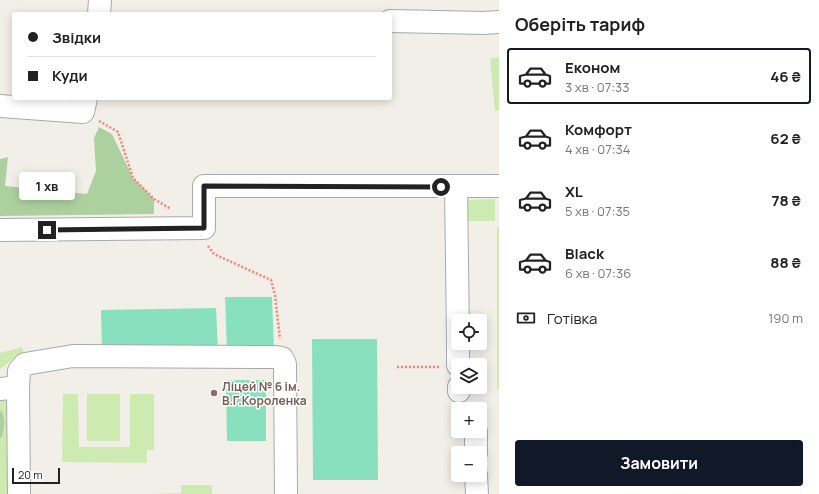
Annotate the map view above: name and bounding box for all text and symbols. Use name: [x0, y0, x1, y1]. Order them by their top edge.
text: Оберіть тариф: [515, 12, 645, 36]
text: Звідки: [52, 27, 101, 48]
text: Економ: [565, 57, 620, 78]
icon: car: [517, 58, 553, 94]
text: Куди: [52, 65, 88, 86]
text: 46 ₴: [770, 66, 801, 87]
text: 3 хв · 07:33: [565, 78, 629, 96]
text: Комфорт: [565, 119, 632, 140]
icon: car: [517, 120, 553, 156]
text: 62 ₴: [770, 128, 801, 149]
text: 4 хв · 07:34: [565, 140, 630, 158]
callout: 1 хв: [19, 172, 75, 200]
text: 1 хв: [36, 177, 58, 195]
route start: [432, 178, 450, 196]
text: XL: [565, 181, 583, 202]
icon: car: [517, 182, 553, 218]
text: 78 ₴: [771, 190, 801, 211]
text: 5 хв · 07:35: [565, 202, 630, 220]
route end: [38, 221, 56, 239]
text: Black: [565, 243, 604, 264]
icon: car: [517, 244, 553, 280]
text: 88 ₴: [770, 252, 801, 273]
text: 6 хв · 07:36: [565, 264, 631, 282]
icon: cash: [515, 307, 537, 329]
text: Готівка: [547, 308, 597, 329]
text: 190 m: [768, 309, 803, 327]
map controls: [451, 314, 487, 482]
button: locate: [451, 314, 487, 350]
button: layers: [451, 358, 487, 394]
place label: Ліцей № 6 ім. В.Г.Короленка: [222, 378, 307, 409]
marker: Ліцей № 6 ім. В.Г.Короленка: [209, 388, 219, 398]
button: +: [451, 402, 487, 438]
button: Замовити: [515, 440, 803, 486]
button: −: [451, 446, 487, 482]
scale bar: [12, 466, 60, 485]
text: 20 m: [18, 467, 43, 482]

